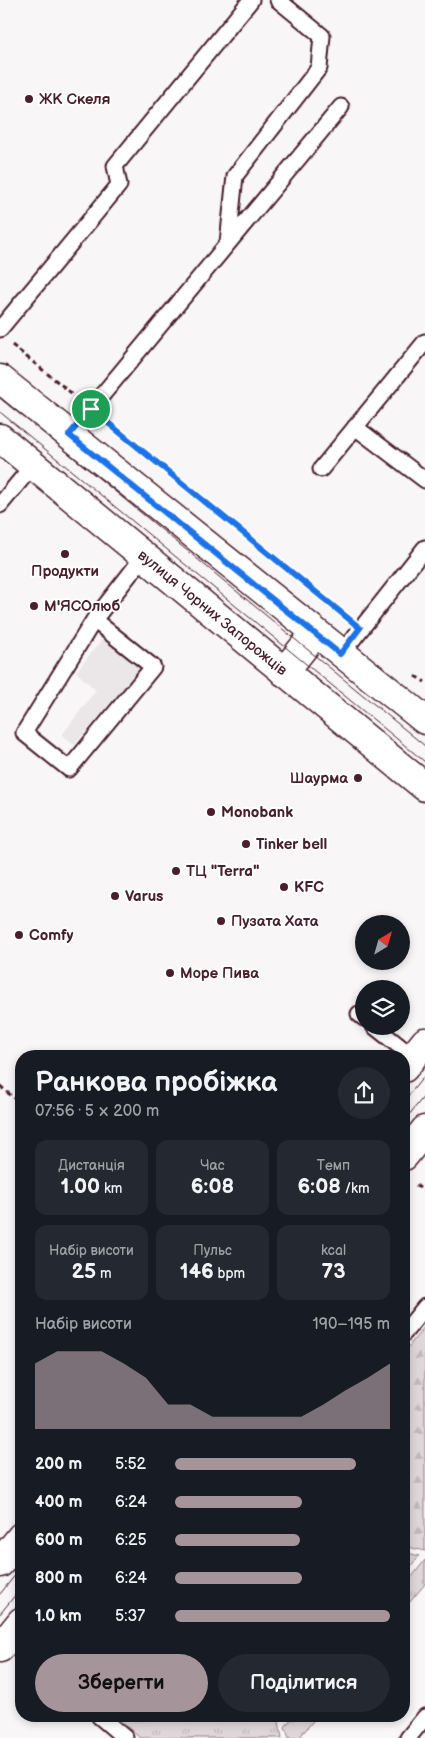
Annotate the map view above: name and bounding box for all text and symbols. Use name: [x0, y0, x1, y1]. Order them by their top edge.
place label: ЖК Скеля: [39, 90, 110, 109]
marker: ЖК Скеля: [23, 93, 35, 105]
pin: [70, 388, 112, 430]
icon: arrive: [77, 395, 105, 423]
street label: вулиця Чорних Запорожців: [134, 546, 291, 680]
marker: Продукти: [59, 548, 71, 560]
place label: Продукти: [31, 562, 99, 581]
place label: М'ЯСОлюб: [44, 597, 120, 616]
marker: М'ЯСОлюб: [28, 600, 40, 612]
place label: Шаурма: [290, 769, 348, 788]
marker: Шаурма: [352, 772, 364, 784]
place label: Monobank: [221, 803, 293, 822]
marker: Monobank: [205, 806, 217, 818]
place label: Tinker bell: [256, 835, 327, 854]
marker: Tinker bell: [240, 838, 252, 850]
place label: ТЦ "Terra": [186, 862, 260, 881]
marker: ТЦ "Terra": [170, 865, 182, 877]
place label: KFC: [294, 878, 324, 897]
marker: KFC: [278, 881, 290, 893]
place label: Varus: [125, 887, 163, 906]
marker: Varus: [109, 890, 121, 902]
place label: Пузата Хата: [231, 912, 319, 931]
marker: Пузата Хата: [215, 915, 227, 927]
north arrow: [355, 915, 410, 970]
map controls: [355, 915, 410, 1035]
place label: Comfy: [29, 926, 74, 945]
marker: Comfy: [13, 929, 25, 941]
place label: Море Пива: [180, 964, 259, 983]
marker: Море Пива: [164, 967, 176, 979]
button: layers: [355, 980, 410, 1035]
text: Ранкова пробіжка: [35, 1066, 277, 1099]
button: share: [338, 1067, 390, 1119]
text: 07:56 · 5 × 200 m: [35, 1102, 159, 1121]
text: Дистанція: [58, 1157, 125, 1174]
text: Час: [200, 1157, 225, 1174]
text: Темп: [317, 1157, 350, 1174]
text: 1.00: [61, 1174, 100, 1199]
text: 6:08: [191, 1174, 234, 1199]
text: 6:08: [297, 1174, 341, 1199]
text: km: [100, 1180, 122, 1197]
text: /km: [341, 1180, 370, 1197]
text: Набір висоти: [49, 1242, 134, 1259]
text: Пульс: [193, 1242, 232, 1259]
text: kcal: [321, 1242, 346, 1259]
text: 25: [71, 1259, 96, 1284]
text: 146: [180, 1259, 214, 1284]
text: 73: [322, 1259, 345, 1284]
text: m: [96, 1265, 112, 1282]
text: bpm: [214, 1265, 245, 1282]
text: Набір висоти: [35, 1315, 132, 1334]
text: 190–195 m: [312, 1315, 390, 1334]
text: 200 m: [35, 1455, 82, 1474]
text: 5:52: [115, 1455, 146, 1474]
text: 400 m: [35, 1493, 82, 1512]
text: 6:24: [115, 1493, 147, 1512]
text: 600 m: [35, 1531, 83, 1550]
text: 6:25: [115, 1531, 147, 1550]
text: 800 m: [35, 1569, 83, 1588]
text: 6:24: [115, 1569, 147, 1588]
text: 1.0 km: [35, 1607, 82, 1626]
text: 5:37: [115, 1607, 145, 1626]
button: Зберегти: [35, 1654, 208, 1712]
button: Поділитися: [218, 1654, 390, 1712]

